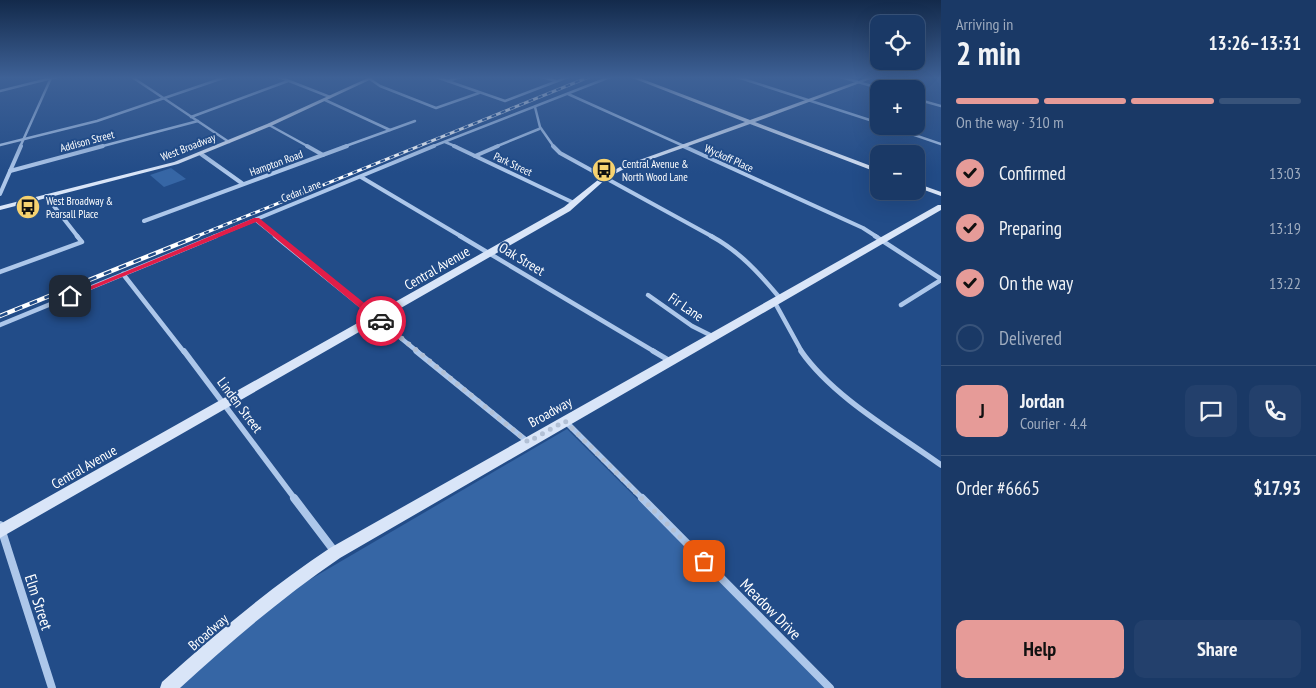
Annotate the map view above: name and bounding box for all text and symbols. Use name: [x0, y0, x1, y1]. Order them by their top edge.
text: Arriving in: [956, 14, 1013, 34]
map controls: [870, 15, 925, 200]
button: locate: [870, 15, 925, 70]
text: 13:26–13:31: [1208, 31, 1301, 55]
text: 2 min: [956, 32, 1021, 74]
button: +: [870, 80, 925, 135]
text: On the way · 310 m: [956, 112, 1064, 132]
street label: Addison Street: [58, 127, 116, 155]
street label: West Broadway: [159, 130, 218, 164]
street label: Wyckoff Place: [702, 141, 756, 175]
button: −: [870, 145, 925, 200]
street label: Hampton Road: [247, 147, 305, 179]
street label: Park Street: [491, 149, 535, 179]
bus stop icon: Central Avenue & North Wood Lane: [591, 157, 617, 183]
place label: Central Avenue & North Wood Lane: [622, 157, 689, 184]
icon: check: [956, 159, 984, 187]
text: Confirmed: [999, 161, 1066, 185]
text: 13:03: [1269, 163, 1301, 183]
street label: Cedar Lane: [279, 176, 323, 205]
bus stop icon: West Broadway & Pearsall Place: [15, 194, 41, 220]
place label: West Broadway & Pearsall Place: [46, 194, 113, 221]
icon: check: [956, 214, 984, 242]
text: Preparing: [999, 216, 1062, 240]
text: 13:19: [1269, 218, 1301, 238]
street label: Oak Street: [496, 238, 548, 280]
street label: Central Avenue: [401, 242, 473, 294]
icon: check: [956, 269, 984, 297]
text: On the way: [999, 271, 1073, 295]
text: 13:22: [1269, 273, 1301, 293]
pin: [49, 275, 91, 317]
icon: home: [56, 282, 84, 310]
street label: Fir Lane: [665, 289, 707, 325]
courier: [356, 296, 406, 346]
icon: car: [367, 307, 395, 335]
text: Delivered: [999, 326, 1062, 350]
street label: Linden Street: [213, 374, 267, 436]
button: chat: [1185, 385, 1237, 437]
button: phone: [1249, 385, 1301, 437]
text: Jordan: [1020, 389, 1064, 413]
street label: Broadway: [525, 392, 576, 431]
text: J: [979, 399, 985, 423]
text: Courier · 4.4: [1020, 413, 1087, 433]
street label: Central Avenue: [48, 441, 120, 493]
text: Order #6665: [956, 476, 1040, 500]
text: $17.93: [1253, 476, 1301, 500]
pin: [683, 540, 725, 582]
icon: bag: [690, 547, 718, 575]
street label: Elm Street: [21, 572, 58, 633]
street label: Meadow Drive: [736, 574, 806, 644]
street label: Broadway: [184, 609, 232, 654]
button: Help: [956, 620, 1124, 678]
button: Share: [1134, 620, 1301, 678]

